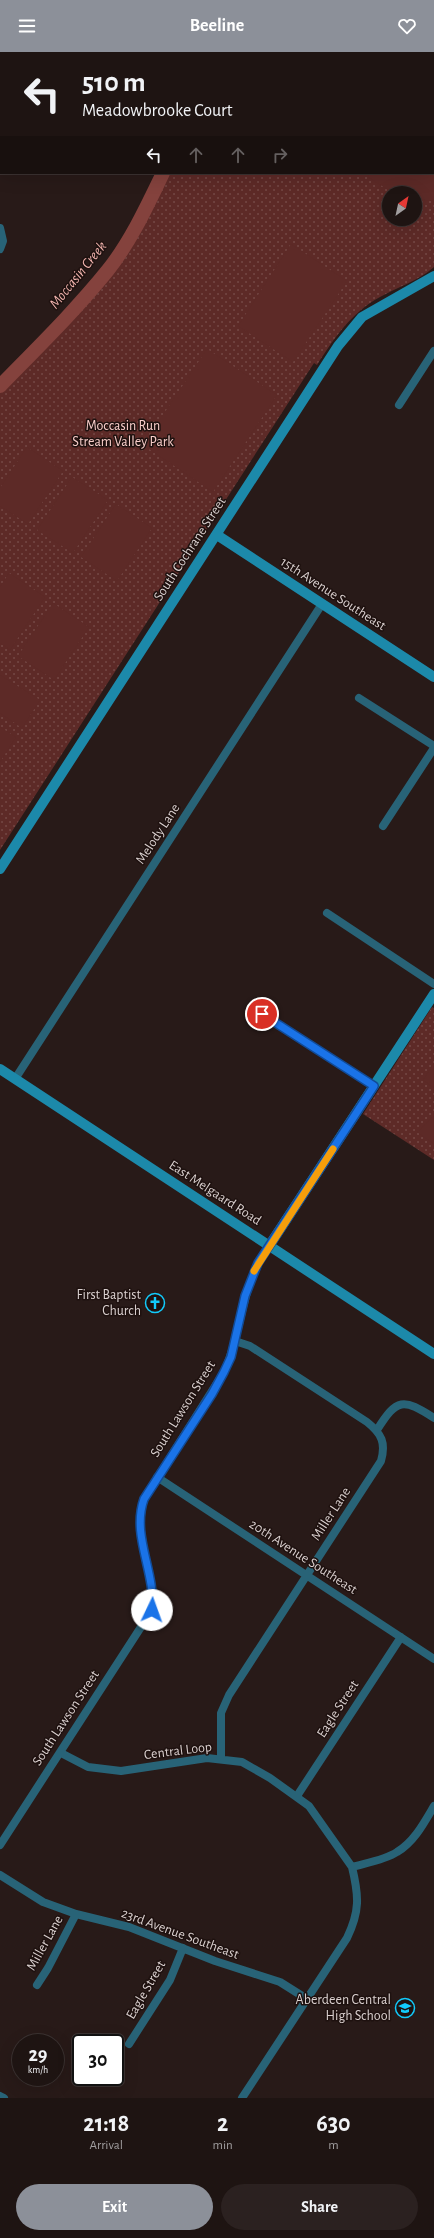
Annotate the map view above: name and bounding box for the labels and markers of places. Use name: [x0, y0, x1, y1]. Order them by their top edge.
pin: [245, 997, 279, 1031]
place label: First Baptist Church: [76, 1288, 142, 1318]
church icon: First Baptist Church: [144, 1292, 166, 1314]
place label: Aberdeen Central High School: [296, 1993, 391, 2023]
school or university icon: Aberdeen Central High School: [394, 1997, 416, 2019]

